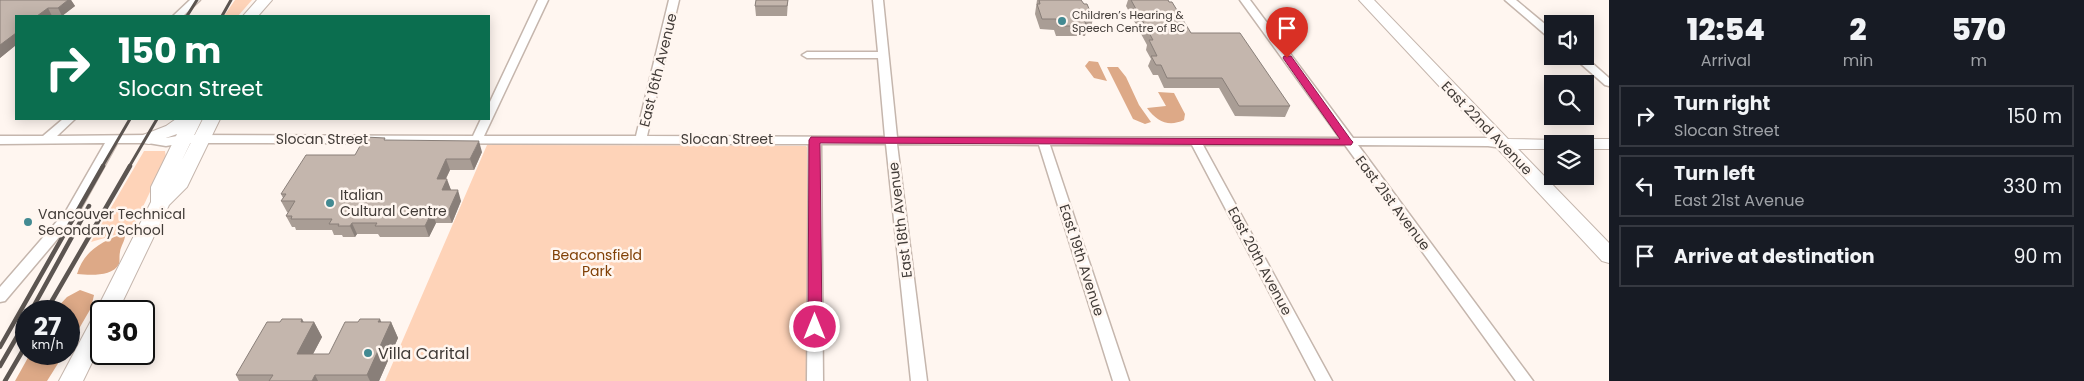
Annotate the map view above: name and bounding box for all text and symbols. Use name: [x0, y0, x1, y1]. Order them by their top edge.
place label: Children’s Hearing & Speech Centre of BC: [1072, 7, 1185, 36]
pin: [1266, 7, 1308, 58]
text: 12:54: [1687, 8, 1765, 51]
text: 2: [1849, 8, 1867, 51]
text: 570: [1951, 8, 2006, 51]
street label: East 16th Avenue: [634, 11, 682, 129]
icon: arrive: [1273, 14, 1301, 42]
marker: Children’s Hearing & Speech Centre of BC: [1056, 15, 1068, 27]
map controls: [1544, 15, 1594, 185]
button: sound: [1544, 15, 1594, 65]
text: 150 m: [118, 26, 221, 75]
icon: right: [35, 35, 100, 100]
text: Arrival: [1701, 49, 1751, 72]
text: min: [1843, 49, 1873, 72]
text: m: [1970, 49, 1987, 72]
text: Slocan Street: [118, 73, 263, 104]
button: search: [1544, 75, 1594, 125]
street label: East 22nd Avenue: [1437, 77, 1537, 180]
text: Turn right: [1674, 90, 1770, 117]
icon: right: [1631, 102, 1659, 130]
text: 150 m: [2007, 103, 2062, 130]
text: Slocan Street: [1674, 119, 1779, 142]
street label: Slocan Street: [276, 129, 368, 149]
street label: Slocan Street: [681, 129, 773, 149]
button: layers: [1544, 135, 1594, 185]
street label: East 21st Avenue: [1351, 151, 1435, 255]
text: Turn left: [1674, 160, 1755, 187]
street label: East 18th Avenue: [883, 161, 917, 279]
icon: left: [1631, 172, 1659, 200]
text: 330 m: [2003, 173, 2062, 200]
place label: Italian Cultural Centre: [340, 185, 447, 221]
text: East 21st Avenue: [1674, 189, 1804, 212]
marker: Italian Cultural Centre: [324, 197, 336, 209]
street label: East 19th Avenue: [1054, 202, 1110, 319]
street label: East 20th Avenue: [1223, 203, 1297, 319]
place label: Vancouver Technical Secondary School: [38, 204, 185, 240]
marker: Vancouver Technical Secondary School: [22, 216, 34, 228]
icon: arrive: [1631, 242, 1659, 270]
text: Arrive at destination: [1674, 243, 1875, 270]
text: 90 m: [2013, 243, 2062, 270]
park label: Beaconsfield Park: [552, 245, 642, 281]
speed limit sign: 30: [90, 300, 155, 365]
position arrow: [788, 300, 840, 352]
text: 27: [34, 309, 61, 344]
text: km/h: [32, 336, 63, 353]
place label: Villa Carital: [378, 342, 469, 365]
marker: Villa Carital: [362, 347, 374, 359]

